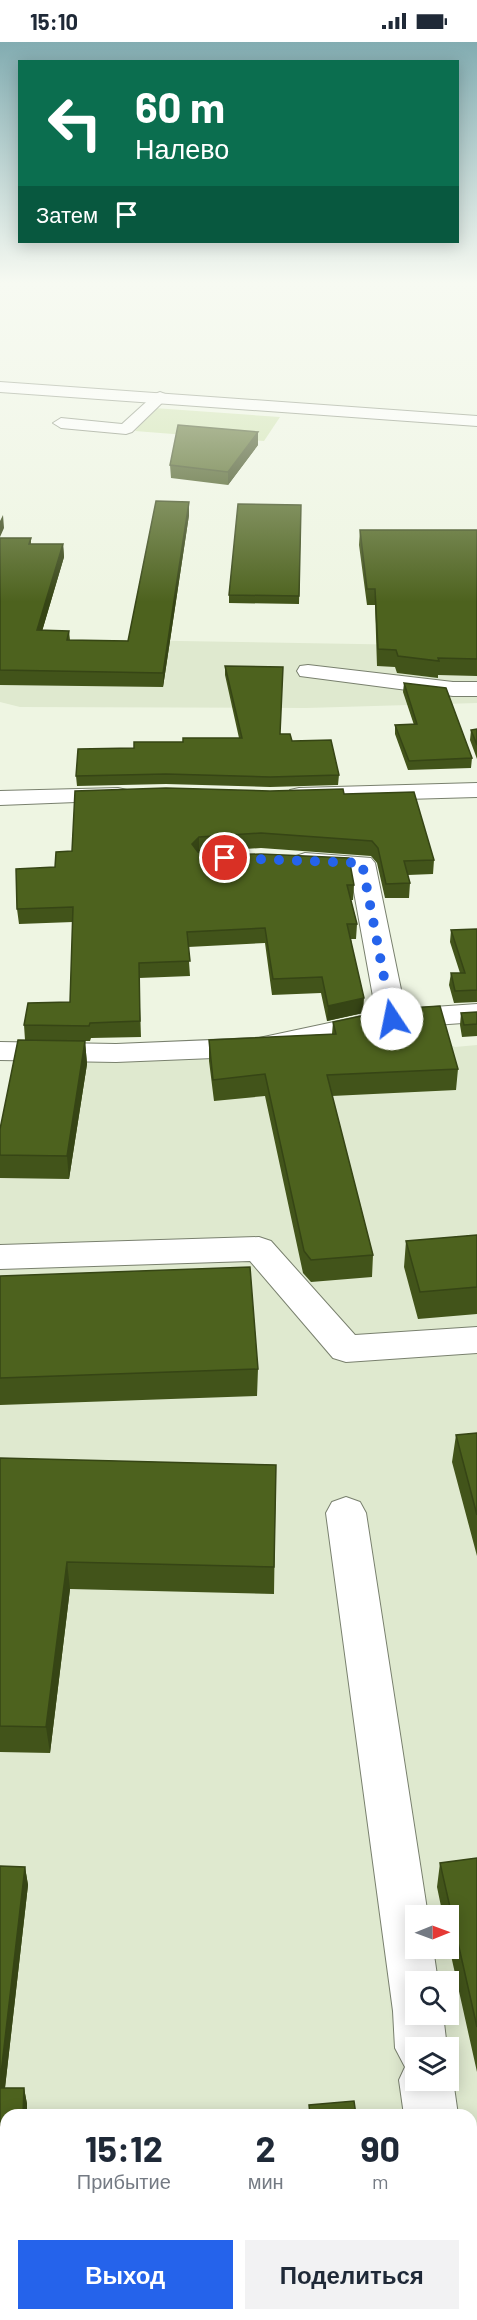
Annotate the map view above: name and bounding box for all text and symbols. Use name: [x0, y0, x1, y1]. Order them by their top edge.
text: 15:10: [30, 8, 78, 34]
text: 60 m: [135, 81, 225, 131]
icon: left: [36, 84, 114, 162]
text: Налево: [135, 132, 229, 164]
icon: arrive: [110, 198, 143, 231]
text: Затем: [36, 201, 98, 227]
pin: [199, 832, 250, 883]
icon: arrive: [208, 841, 241, 874]
position arrow: [360, 987, 424, 1051]
north arrow: [405, 1905, 459, 1959]
map controls: [405, 1905, 459, 2091]
button: search: [405, 1971, 459, 2025]
button: layers: [405, 2037, 459, 2091]
text: 15:12: [85, 2126, 163, 2169]
text: 2: [256, 2126, 276, 2169]
text: 90: [360, 2126, 400, 2169]
text: Прибытие: [77, 2169, 171, 2193]
text: мин: [248, 2169, 284, 2193]
text: m: [372, 2169, 389, 2193]
button: Выход: [18, 2240, 233, 2309]
button: Поделиться: [245, 2240, 459, 2309]

